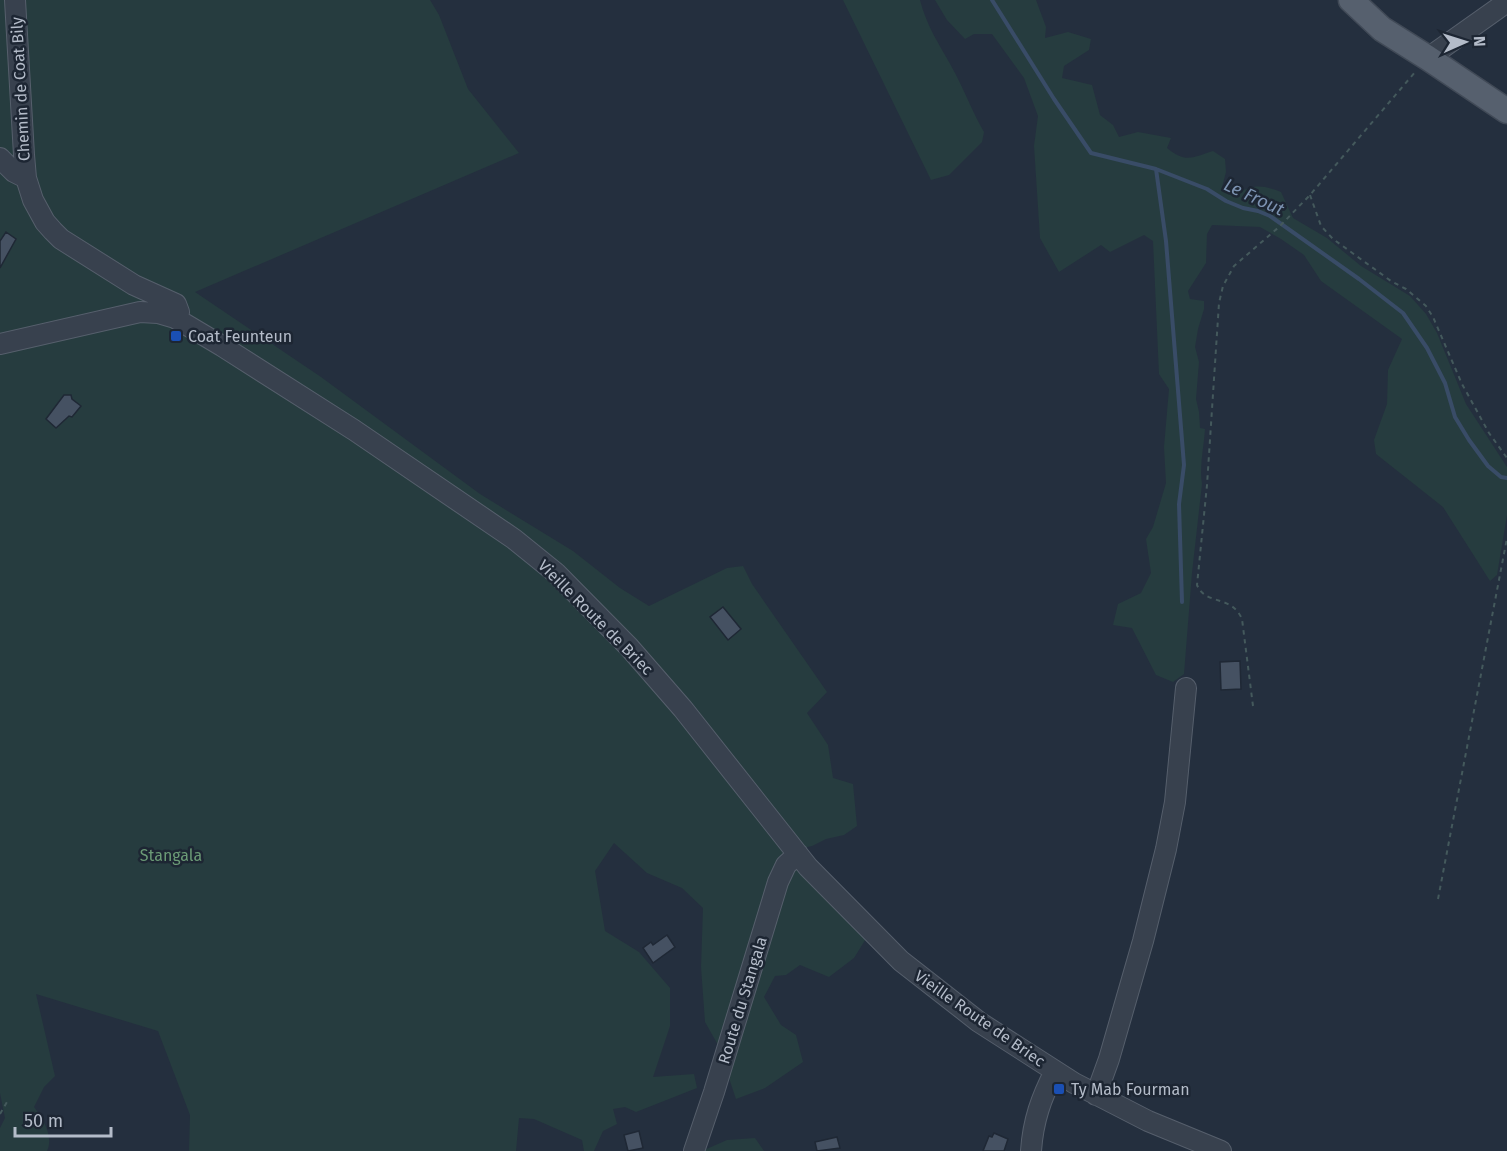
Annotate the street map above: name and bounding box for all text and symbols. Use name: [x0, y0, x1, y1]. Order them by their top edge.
north arrow: [1435, 12, 1495, 72]
street label: Chemin de Coat Bily: [7, 16, 34, 162]
text: N: [1470, 35, 1489, 47]
water label: Le Frout: [1220, 174, 1288, 221]
place label: Coat Feunteun: [188, 327, 292, 346]
marker: Coat Feunteun: [169, 329, 183, 343]
street label: Vieille Route de Briec: [534, 556, 657, 679]
park label: Stangala: [140, 846, 202, 865]
street label: Route du Stangala: [714, 934, 771, 1066]
street label: Vieille Route de Briec: [911, 966, 1049, 1071]
place label: Ty Mab Fourman: [1071, 1080, 1190, 1099]
marker: Ty Mab Fourman: [1052, 1082, 1066, 1096]
scale bar: [15, 1100, 111, 1138]
text: 50 m: [24, 1110, 63, 1132]

